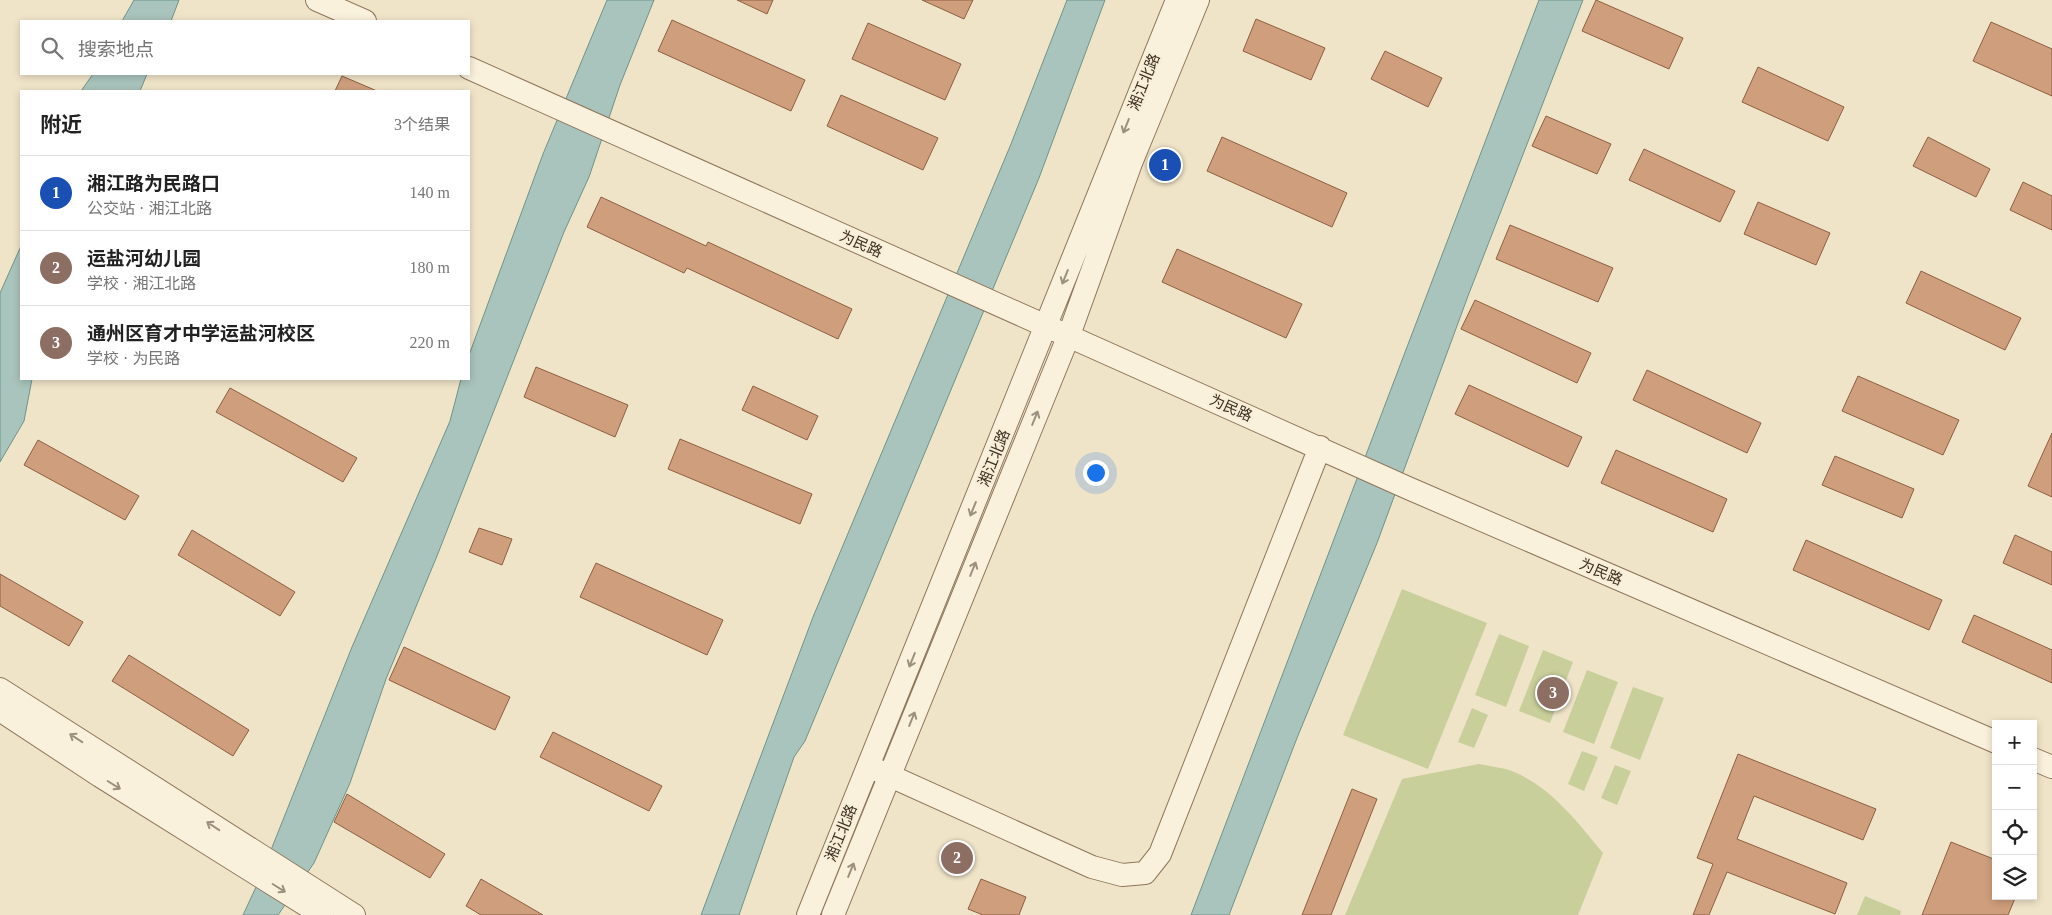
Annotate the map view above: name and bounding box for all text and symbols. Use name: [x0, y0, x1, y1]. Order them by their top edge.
search box: [20, 20, 470, 75]
icon: search: [38, 34, 66, 62]
text: 搜索地点: [78, 39, 154, 60]
street label: 湘江北路: [1124, 51, 1163, 113]
text: 附近: [40, 113, 82, 137]
text: 3个结果: [394, 116, 450, 133]
one-way arrow: [1120, 118, 1130, 133]
pin: 1: [1149, 146, 1181, 184]
text: 湘江路为民路口: [87, 173, 220, 194]
text: 1: [52, 184, 60, 201]
text: 140 m: [410, 184, 450, 201]
text: 公交站 · 湘江北路: [87, 200, 212, 217]
street label: 为民路: [837, 228, 885, 260]
text: 运盐河幼儿园: [87, 248, 201, 269]
text: 2: [52, 259, 60, 276]
text: 180 m: [410, 259, 450, 276]
one-way arrow: [1059, 269, 1069, 284]
text: 学校 · 湘江北路: [87, 275, 196, 292]
text: 通州区育才中学运盐河校区: [87, 323, 315, 344]
text: 3: [52, 334, 60, 351]
text: 220 m: [410, 334, 450, 351]
text: 学校 · 为民路: [87, 350, 180, 367]
street label: 为民路: [1207, 392, 1255, 424]
one-way arrow: [1030, 411, 1040, 426]
street label: 湘江北路: [974, 427, 1013, 489]
your location: [1083, 460, 1109, 486]
one-way arrow: [968, 502, 977, 517]
street label: 为民路: [1577, 556, 1625, 588]
one-way arrow: [969, 562, 979, 577]
one-way arrow: [906, 652, 916, 667]
pin: 3: [1537, 674, 1569, 712]
one-way arrow: [908, 712, 917, 727]
map controls: [1992, 720, 2037, 900]
button: +: [1992, 720, 2037, 765]
one-way arrow: [69, 733, 83, 743]
button: −: [1992, 765, 2037, 810]
one-way arrow: [106, 781, 120, 791]
street label: 湘江北路: [821, 802, 860, 864]
button: locate: [1992, 810, 2037, 855]
one-way arrow: [206, 821, 220, 831]
pin: 2: [941, 839, 973, 877]
button: layers: [1992, 855, 2037, 900]
one-way arrow: [846, 863, 856, 878]
one-way arrow: [271, 883, 285, 893]

